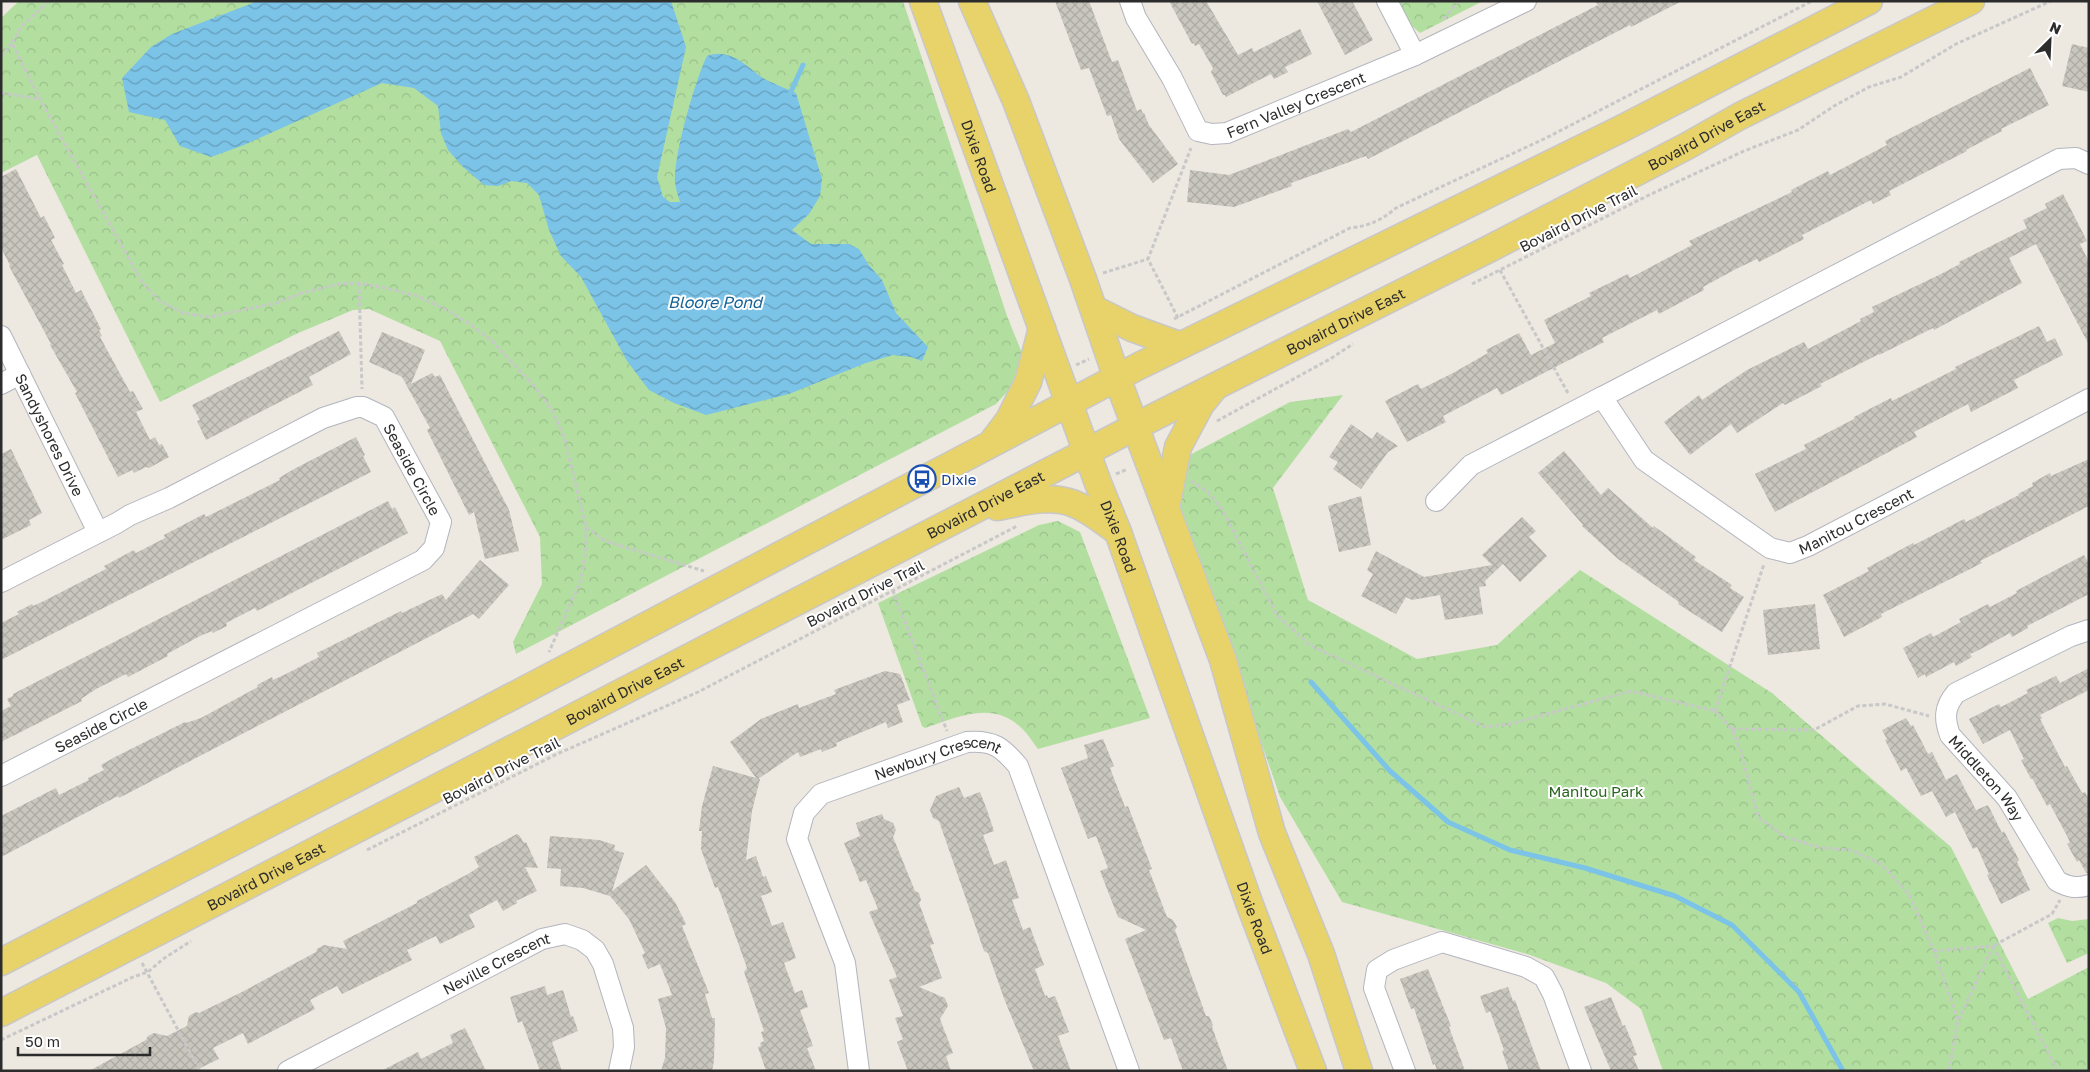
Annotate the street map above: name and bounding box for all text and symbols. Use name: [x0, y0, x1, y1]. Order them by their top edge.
north arrow: [2025, 15, 2075, 65]
text: N: [2047, 18, 2064, 38]
street label: Fern Valley Crescent: [1224, 68, 1368, 141]
street label: Bovaird Drive East: [1645, 96, 1768, 174]
street label: Dixie Road: [958, 117, 1001, 195]
street label: Bovaird Drive Trail: [1516, 180, 1640, 255]
street label: Bovaird Drive East: [1283, 284, 1408, 358]
water label: Bloore Pond: [668, 292, 764, 312]
street label: Sandyshores Drive: [12, 370, 88, 499]
street label: Seaside Circle: [380, 420, 445, 519]
bus stop icon: Dixie: [907, 464, 937, 494]
street label: Bovaird Drive East: [923, 466, 1047, 542]
place label: Dixie: [941, 470, 977, 488]
street label: Manitou Crescent: [1796, 484, 1916, 558]
street label: Dixie Road: [1097, 497, 1141, 575]
street label: Bovaird Drive Trail: [803, 555, 927, 630]
street label: Bovaird Drive East: [563, 653, 687, 729]
street label: Seaside Circle: [52, 694, 151, 756]
street label: Middleton Way: [1945, 731, 2028, 825]
street label: Bovaird Drive Trail: [439, 732, 563, 807]
street label: Newbury Crescent: [872, 732, 1006, 783]
park label: Manitou Park: [1549, 782, 1644, 800]
street label: Bovaird Drive East: [204, 838, 328, 914]
street label: Dixie Road: [1233, 879, 1277, 957]
street label: Neville Crescent: [440, 928, 552, 998]
scale bar: [18, 1024, 150, 1056]
text: 50 m: [25, 1032, 60, 1050]

